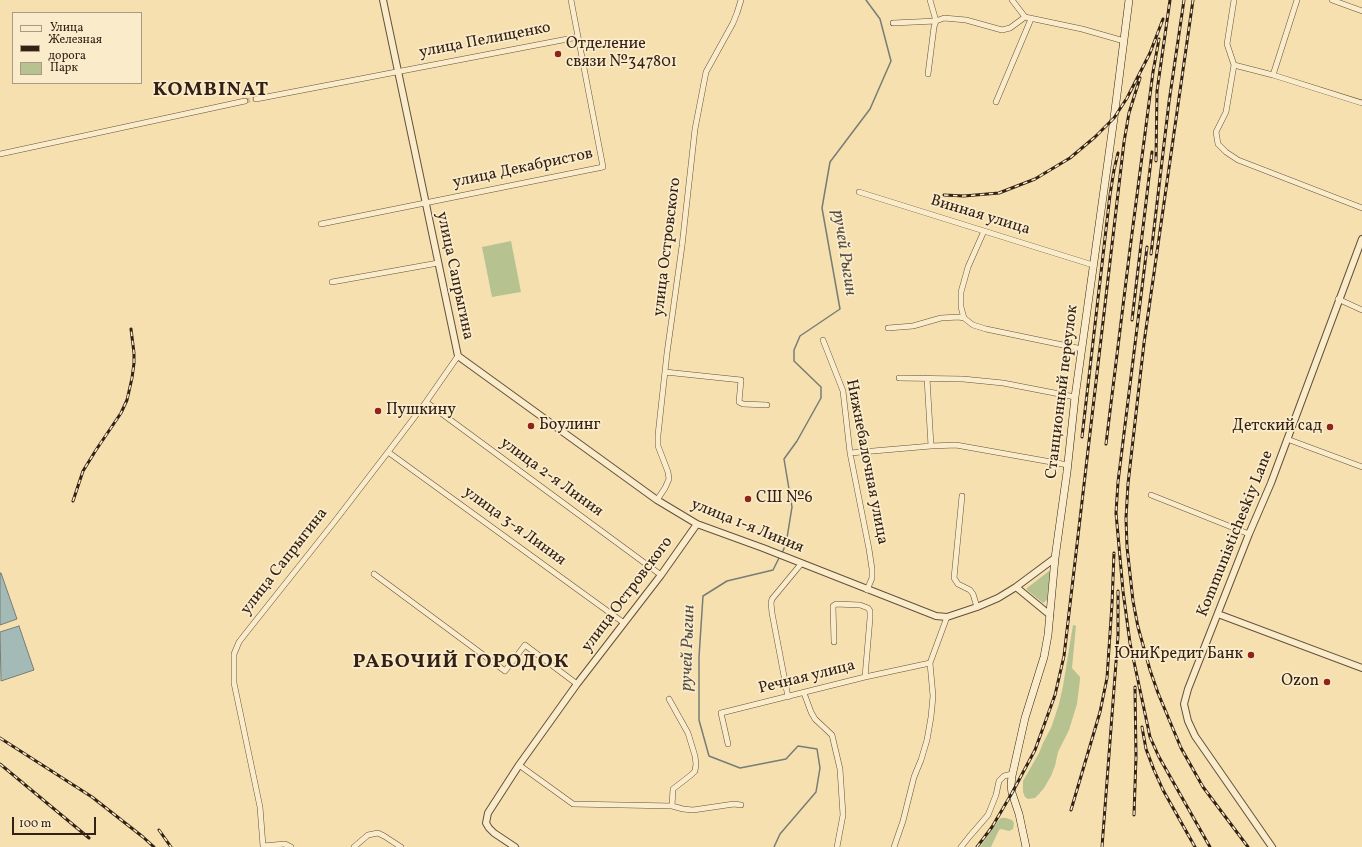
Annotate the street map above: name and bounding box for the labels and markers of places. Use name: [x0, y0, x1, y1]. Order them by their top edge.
place label: Отделение связи №347801: [566, 35, 677, 73]
marker: Отделение связи №347801: [553, 49, 563, 59]
place label: Пушкину: [386, 401, 456, 421]
marker: Пушкину: [373, 406, 383, 416]
place label: Боулинг: [539, 416, 601, 436]
place label: Детский сад: [1232, 417, 1322, 437]
marker: Боулинг: [526, 421, 536, 431]
marker: Детский сад: [1325, 422, 1335, 432]
place label: СШ №6: [756, 489, 813, 509]
marker: СШ №6: [743, 494, 753, 504]
place label: ЮниКредит Банк: [1114, 645, 1243, 665]
marker: ЮниКредит Банк: [1246, 650, 1256, 660]
place label: Ozon: [1281, 672, 1319, 692]
marker: Ozon: [1322, 677, 1332, 687]

